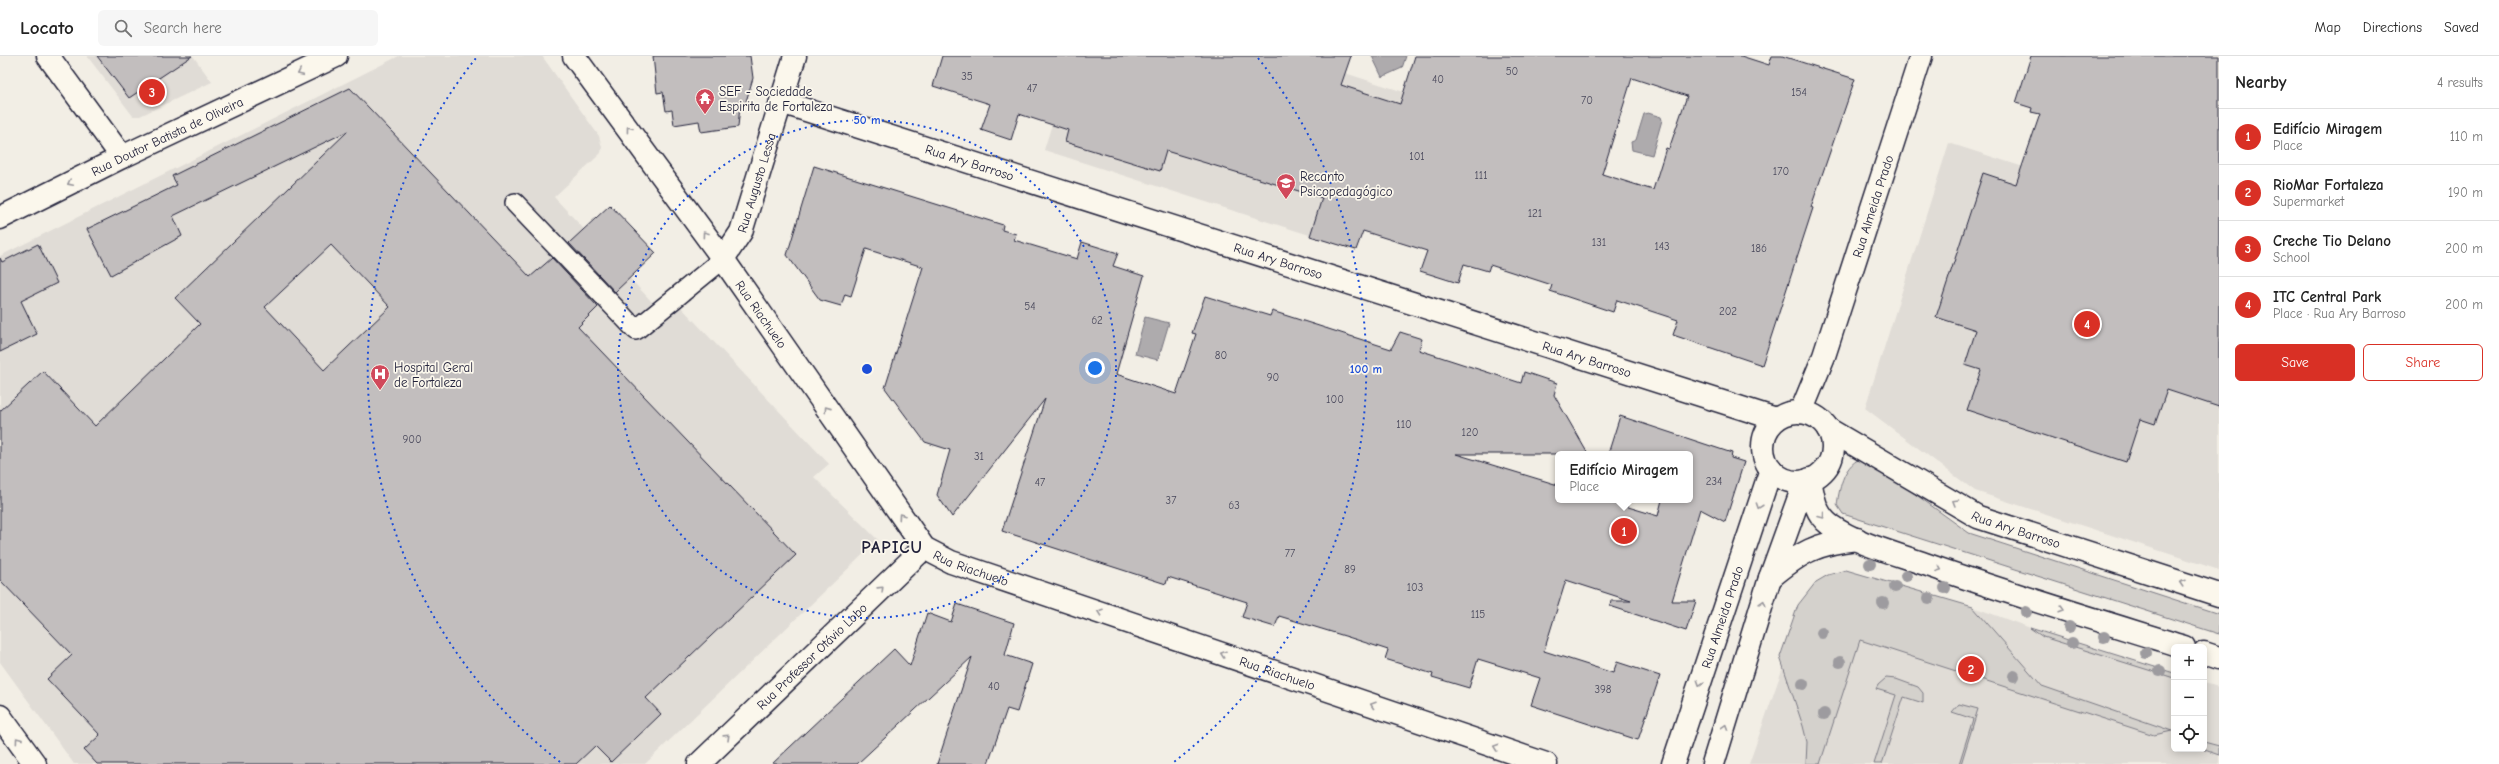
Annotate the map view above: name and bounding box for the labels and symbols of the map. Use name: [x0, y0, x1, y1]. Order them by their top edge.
house number: 50: [1506, 65, 1518, 78]
one-way arrow: [297, 68, 305, 76]
house number: 35: [961, 70, 973, 83]
house number: 40: [1432, 73, 1444, 86]
pin: 3: [139, 77, 165, 107]
house number: 47: [1027, 82, 1037, 95]
place label: SEF - Sociedade Espirita de Fortaleza: [719, 84, 833, 114]
house number: 154: [1791, 86, 1807, 99]
temple icon: SEF - Sociedade Espirita de Fortaleza: [694, 87, 716, 115]
street label: Rua Doutor Batista de Oliveira: [89, 94, 245, 179]
house number: 70: [1581, 94, 1593, 107]
text: 50 m: [853, 113, 881, 127]
one-way arrow: [626, 126, 633, 133]
street label: Rua Augusto Lessa: [734, 131, 778, 234]
street label: Rua Ary Barroso: [923, 141, 1016, 183]
house number: 101: [1409, 150, 1425, 163]
street label: Rua Almeida Prado: [1849, 153, 1896, 259]
house number: 170: [1773, 165, 1789, 178]
place label: Recanto Psicopedagógico: [1300, 169, 1393, 199]
house number: 111: [1474, 169, 1488, 182]
school or university icon: Recanto Psicopedagógico: [1275, 172, 1297, 200]
one-way arrow: [66, 178, 74, 186]
house number: 121: [1528, 207, 1542, 220]
one-way arrow: [703, 231, 710, 238]
house number: 131: [1592, 236, 1606, 249]
street label: Rua Ary Barroso: [1232, 239, 1325, 282]
house number: 143: [1654, 240, 1670, 253]
house number: 186: [1751, 242, 1767, 255]
street label: Rua Riachuelo: [733, 277, 790, 351]
house number: 54: [1024, 300, 1036, 313]
house number: 202: [1719, 305, 1737, 318]
pin: 4: [2074, 309, 2100, 339]
house number: 62: [1091, 314, 1103, 327]
street label: Rua Ary Barroso: [1541, 338, 1633, 380]
house number: 80: [1215, 349, 1227, 362]
your location: [1085, 358, 1105, 378]
place label: Hospital Geral de Fortaleza: [394, 360, 473, 390]
centre of rings: [860, 362, 874, 376]
text: 100 m: [1350, 362, 1382, 376]
hospital icon: Hospital Geral de Fortaleza: [369, 363, 391, 391]
house number: 90: [1267, 371, 1279, 384]
house number: 100: [1326, 393, 1344, 406]
one-way arrow: [825, 407, 832, 414]
house number: 110: [1396, 418, 1412, 431]
house number: 120: [1462, 426, 1478, 439]
house number: 900: [402, 433, 422, 446]
house number: 31: [974, 450, 984, 463]
house number: 234: [1706, 475, 1722, 488]
house number: 47: [1035, 476, 1045, 489]
house number: 37: [1166, 494, 1176, 507]
house number: 63: [1228, 499, 1240, 512]
one-way arrow: [1952, 500, 1959, 507]
one-way arrow: [1755, 503, 1764, 510]
street label: Rua Ary Barroso: [1969, 507, 2062, 551]
one-way arrow: [1817, 511, 1824, 518]
one-way arrow: [898, 513, 906, 520]
pin: 1: [1611, 516, 1637, 546]
district label: PAPICU: [861, 538, 923, 557]
street label: Rua Riachuelo: [931, 547, 1011, 589]
house number: 77: [1285, 547, 1295, 560]
house number: 89: [1344, 563, 1356, 576]
street label: Rua Almeida Prado: [1698, 564, 1746, 670]
one-way arrow: [1935, 564, 1942, 572]
one-way arrow: [2179, 579, 2186, 588]
house number: 103: [1407, 581, 1423, 594]
one-way arrow: [876, 586, 884, 594]
one-way arrow: [1758, 599, 1767, 606]
street label: Rua Professor Otávio Lobo: [753, 600, 870, 712]
one-way arrow: [2059, 604, 2066, 613]
house number: 115: [1471, 608, 1485, 621]
one-way arrow: [1097, 609, 1104, 617]
one-way arrow: [1220, 650, 1227, 659]
street label: Rua Riachuelo: [1238, 653, 1317, 693]
pin: 2: [1958, 654, 1984, 684]
one-way arrow: [1696, 679, 1705, 686]
house number: 40: [988, 680, 1000, 693]
house number: 398: [1594, 683, 1612, 696]
one-way arrow: [1369, 701, 1376, 710]
one-way arrow: [1720, 723, 1729, 730]
one-way arrow: [722, 734, 730, 742]
one-way arrow: [15, 737, 23, 744]
one-way arrow: [1492, 743, 1499, 752]

